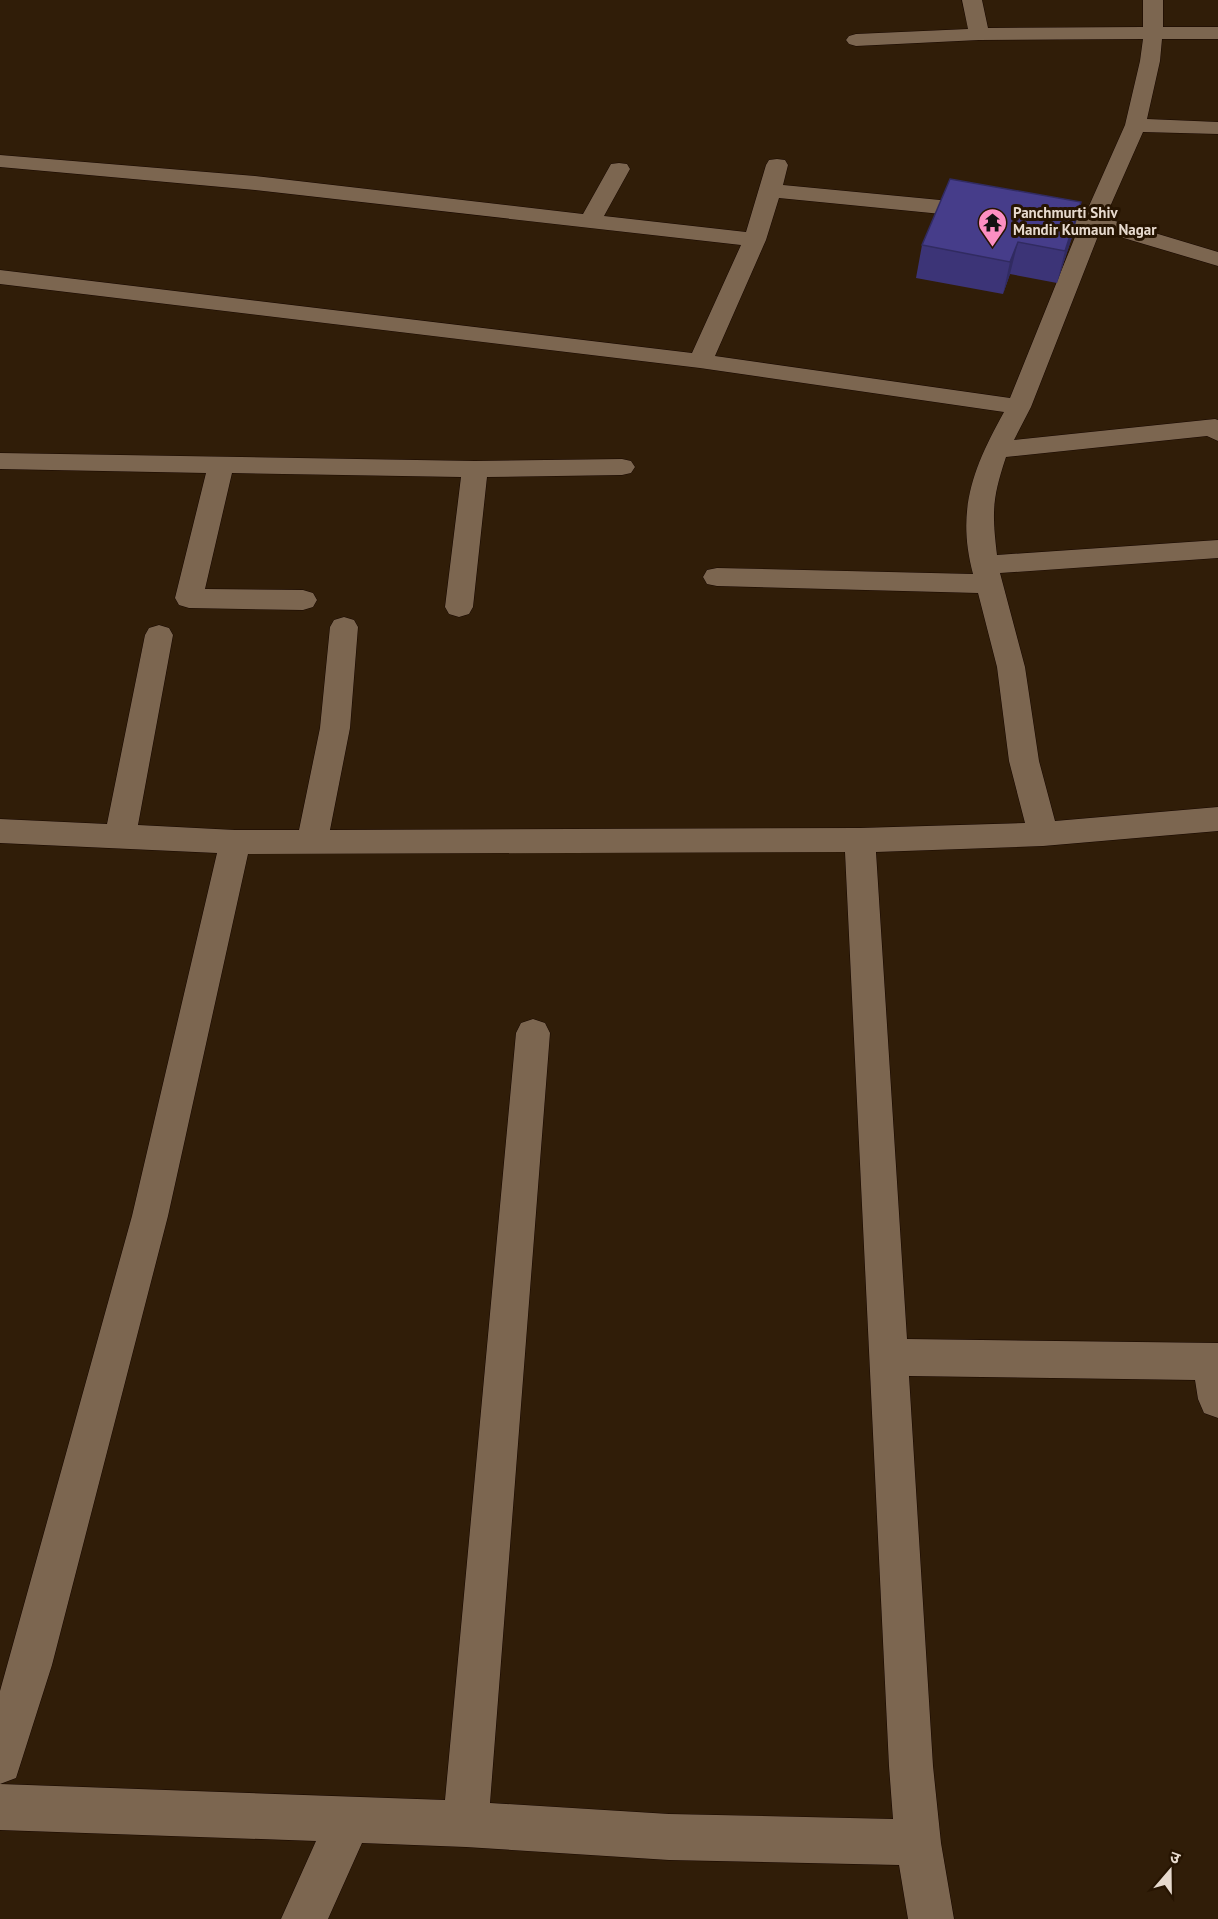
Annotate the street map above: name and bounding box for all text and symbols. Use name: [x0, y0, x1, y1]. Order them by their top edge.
place label: Panchmurti Shiv Mandir Kumaun Nagar: [1013, 203, 1157, 239]
temple icon: Panchmurti Shiv Mandir Kumaun Nagar: [976, 206, 1008, 248]
north arrow: [1140, 1841, 1200, 1901]
text: उ: [1167, 1846, 1184, 1868]

